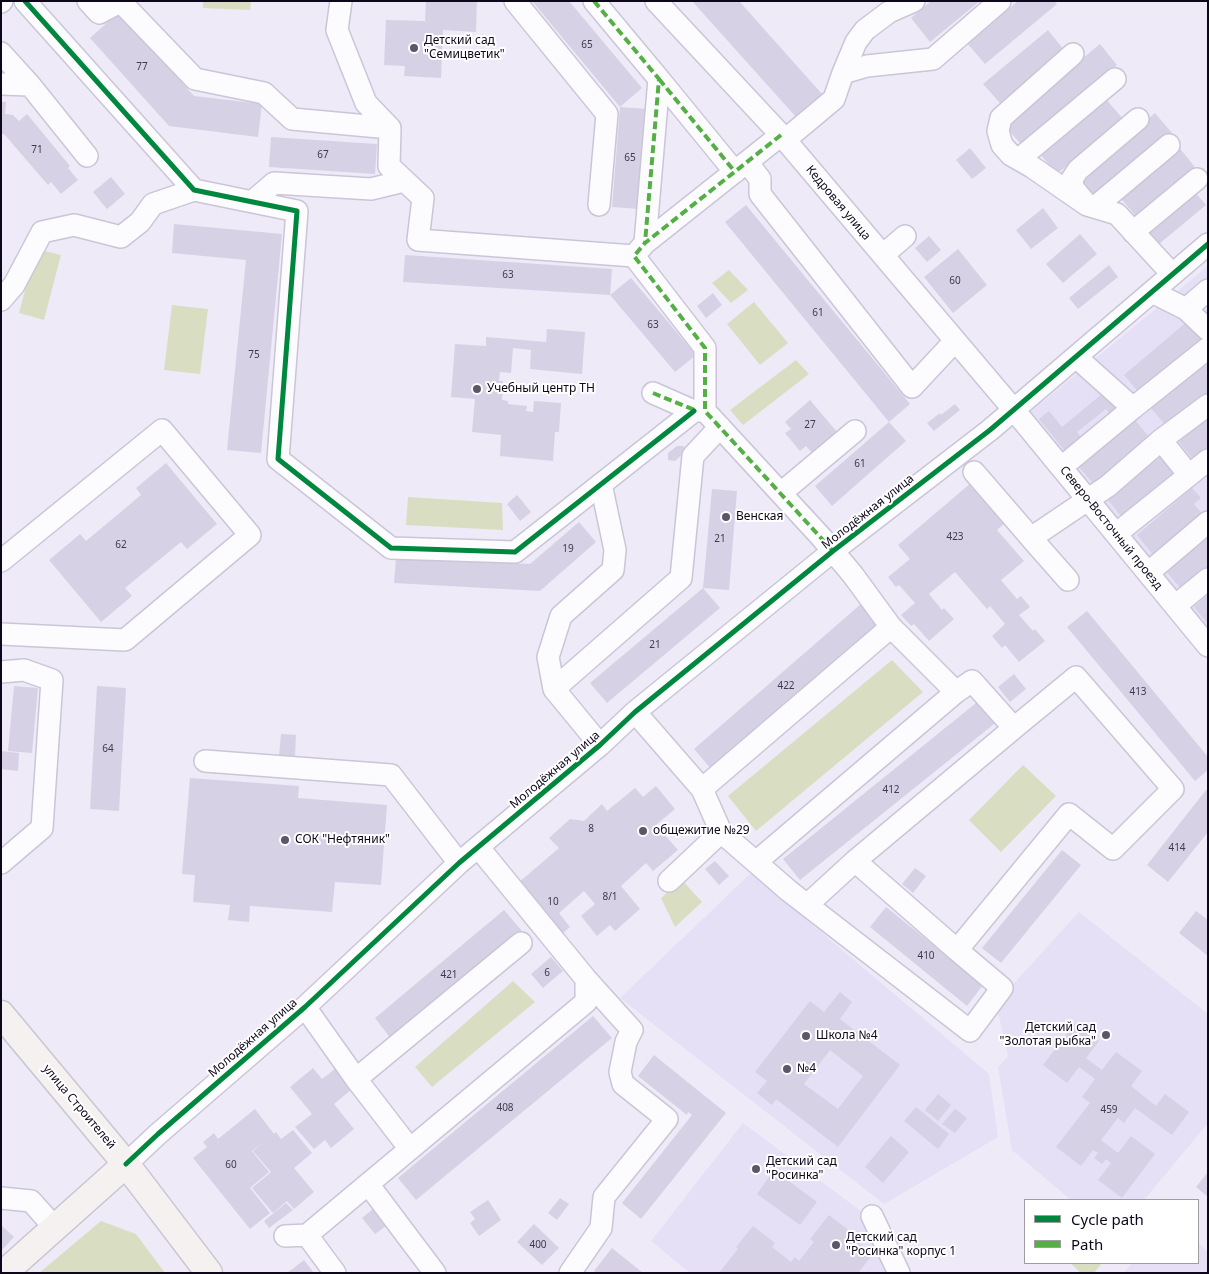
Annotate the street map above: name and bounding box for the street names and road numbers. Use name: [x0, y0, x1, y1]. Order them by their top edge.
street label: Кедровая улица: [803, 163, 873, 243]
street label: Северо-Восточный проезд: [1057, 463, 1165, 593]
street label: Молодёжная улица: [819, 472, 917, 552]
street label: Молодёжная улица: [507, 728, 603, 812]
street label: Молодёжная улица: [206, 996, 300, 1080]
street label: улица Строителей: [40, 1062, 118, 1152]

